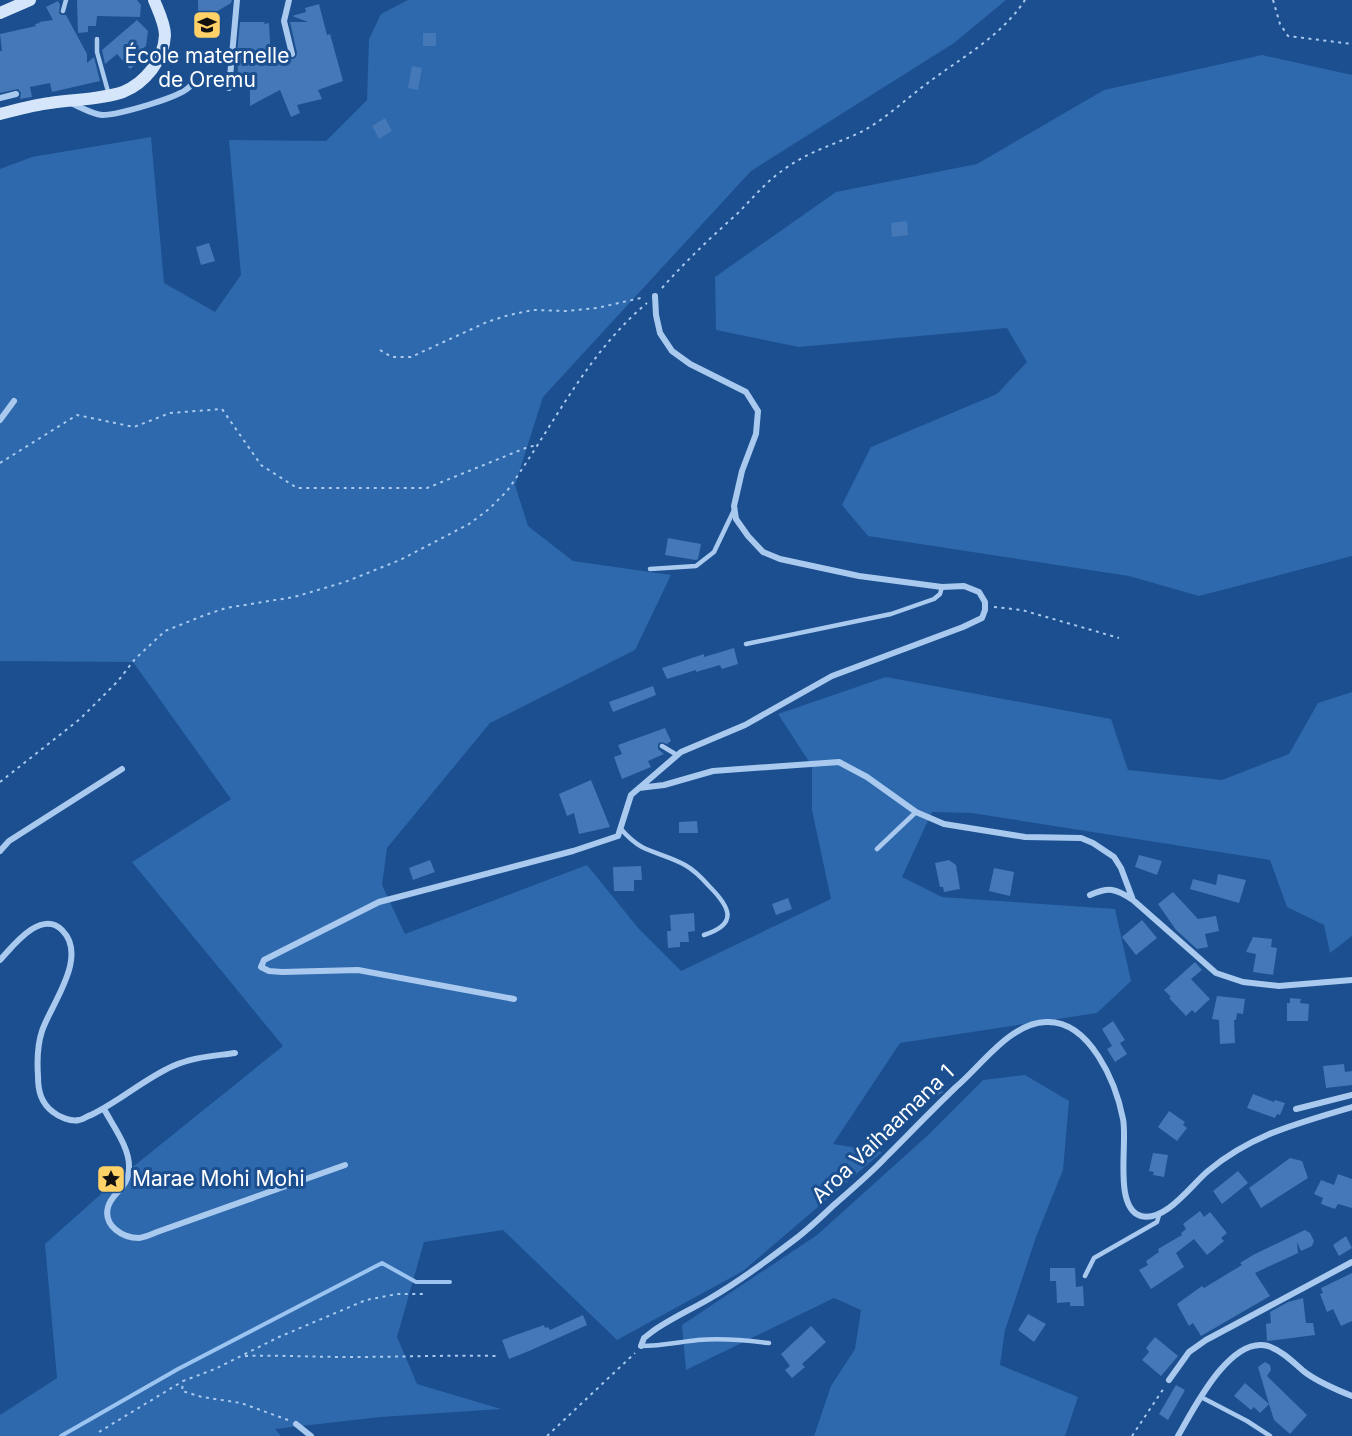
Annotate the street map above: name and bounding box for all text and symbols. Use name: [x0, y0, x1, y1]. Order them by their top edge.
school or university icon: École maternelle de Oremu: [191, 9, 223, 41]
place label: École maternelle de Oremu: [125, 42, 289, 92]
street label: Aroa Vaihaamana 1: [806, 1059, 959, 1208]
place icon: Marae Mohi Mohi: [95, 1163, 127, 1195]
place label: Marae Mohi Mohi: [132, 1166, 305, 1191]

